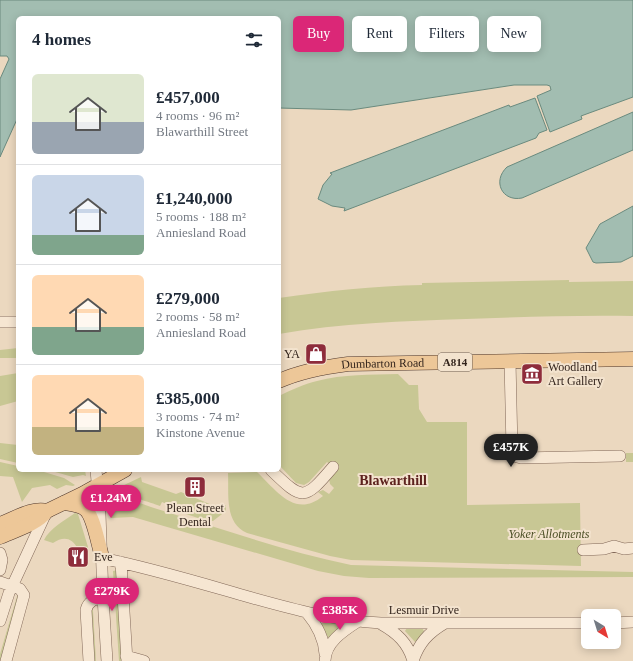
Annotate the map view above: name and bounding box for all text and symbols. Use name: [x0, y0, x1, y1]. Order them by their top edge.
chip: Buy: [293, 16, 344, 52]
chip: Rent: [352, 16, 407, 52]
chip: Filters: [415, 16, 479, 52]
chip: New: [487, 16, 541, 52]
icon: filters: [243, 29, 265, 51]
text: 4 homes: [32, 30, 91, 49]
text: £457,000: [156, 88, 220, 107]
icon: home: [64, 90, 112, 138]
text: 4 rooms · 96 m²: [156, 108, 239, 123]
text: Blawarthill Street: [156, 124, 248, 139]
text: £1,240,000: [156, 189, 233, 208]
icon: home: [64, 191, 112, 239]
text: 5 rooms · 188 m²: [156, 209, 246, 224]
text: Anniesland Road: [156, 225, 246, 240]
text: £279,000: [156, 289, 220, 308]
icon: home: [64, 291, 112, 339]
text: 2 rooms · 58 m²: [156, 309, 239, 324]
text: Anniesland Road: [156, 325, 246, 340]
shop icon: YA: [303, 341, 329, 367]
place label: YA: [284, 347, 300, 361]
road number: A814: [438, 353, 472, 371]
street label: Dumbarton Road: [340, 356, 424, 372]
place label: Woodland Art Gallery: [548, 360, 603, 388]
museum icon: Woodland Art Gallery: [519, 361, 545, 387]
text: £385,000: [156, 389, 220, 408]
icon: home: [64, 391, 112, 439]
text: 3 rooms · 74 m²: [156, 409, 239, 424]
text: Kinstone Avenue: [156, 425, 245, 440]
pin: £457K: [483, 434, 539, 468]
text: £457K: [493, 439, 529, 454]
district label: Blawarthill: [359, 473, 427, 488]
building icon: Plean Street Dental: [182, 474, 208, 500]
pin: £1.24M: [78, 485, 144, 519]
text: £1.24M: [90, 490, 132, 505]
place label: Plean Street Dental: [166, 501, 224, 529]
park label: Yoker Allotments: [508, 527, 590, 541]
restaurant icon: Eve: [65, 544, 91, 570]
place label: Eve: [94, 550, 113, 564]
pin: £279K: [84, 578, 140, 612]
text: £279K: [94, 583, 130, 598]
pin: £385K: [312, 597, 368, 631]
text: £385K: [322, 602, 358, 617]
street label: Lesmuir Drive: [389, 603, 459, 617]
north arrow: [581, 609, 621, 649]
map controls: [581, 609, 621, 649]

